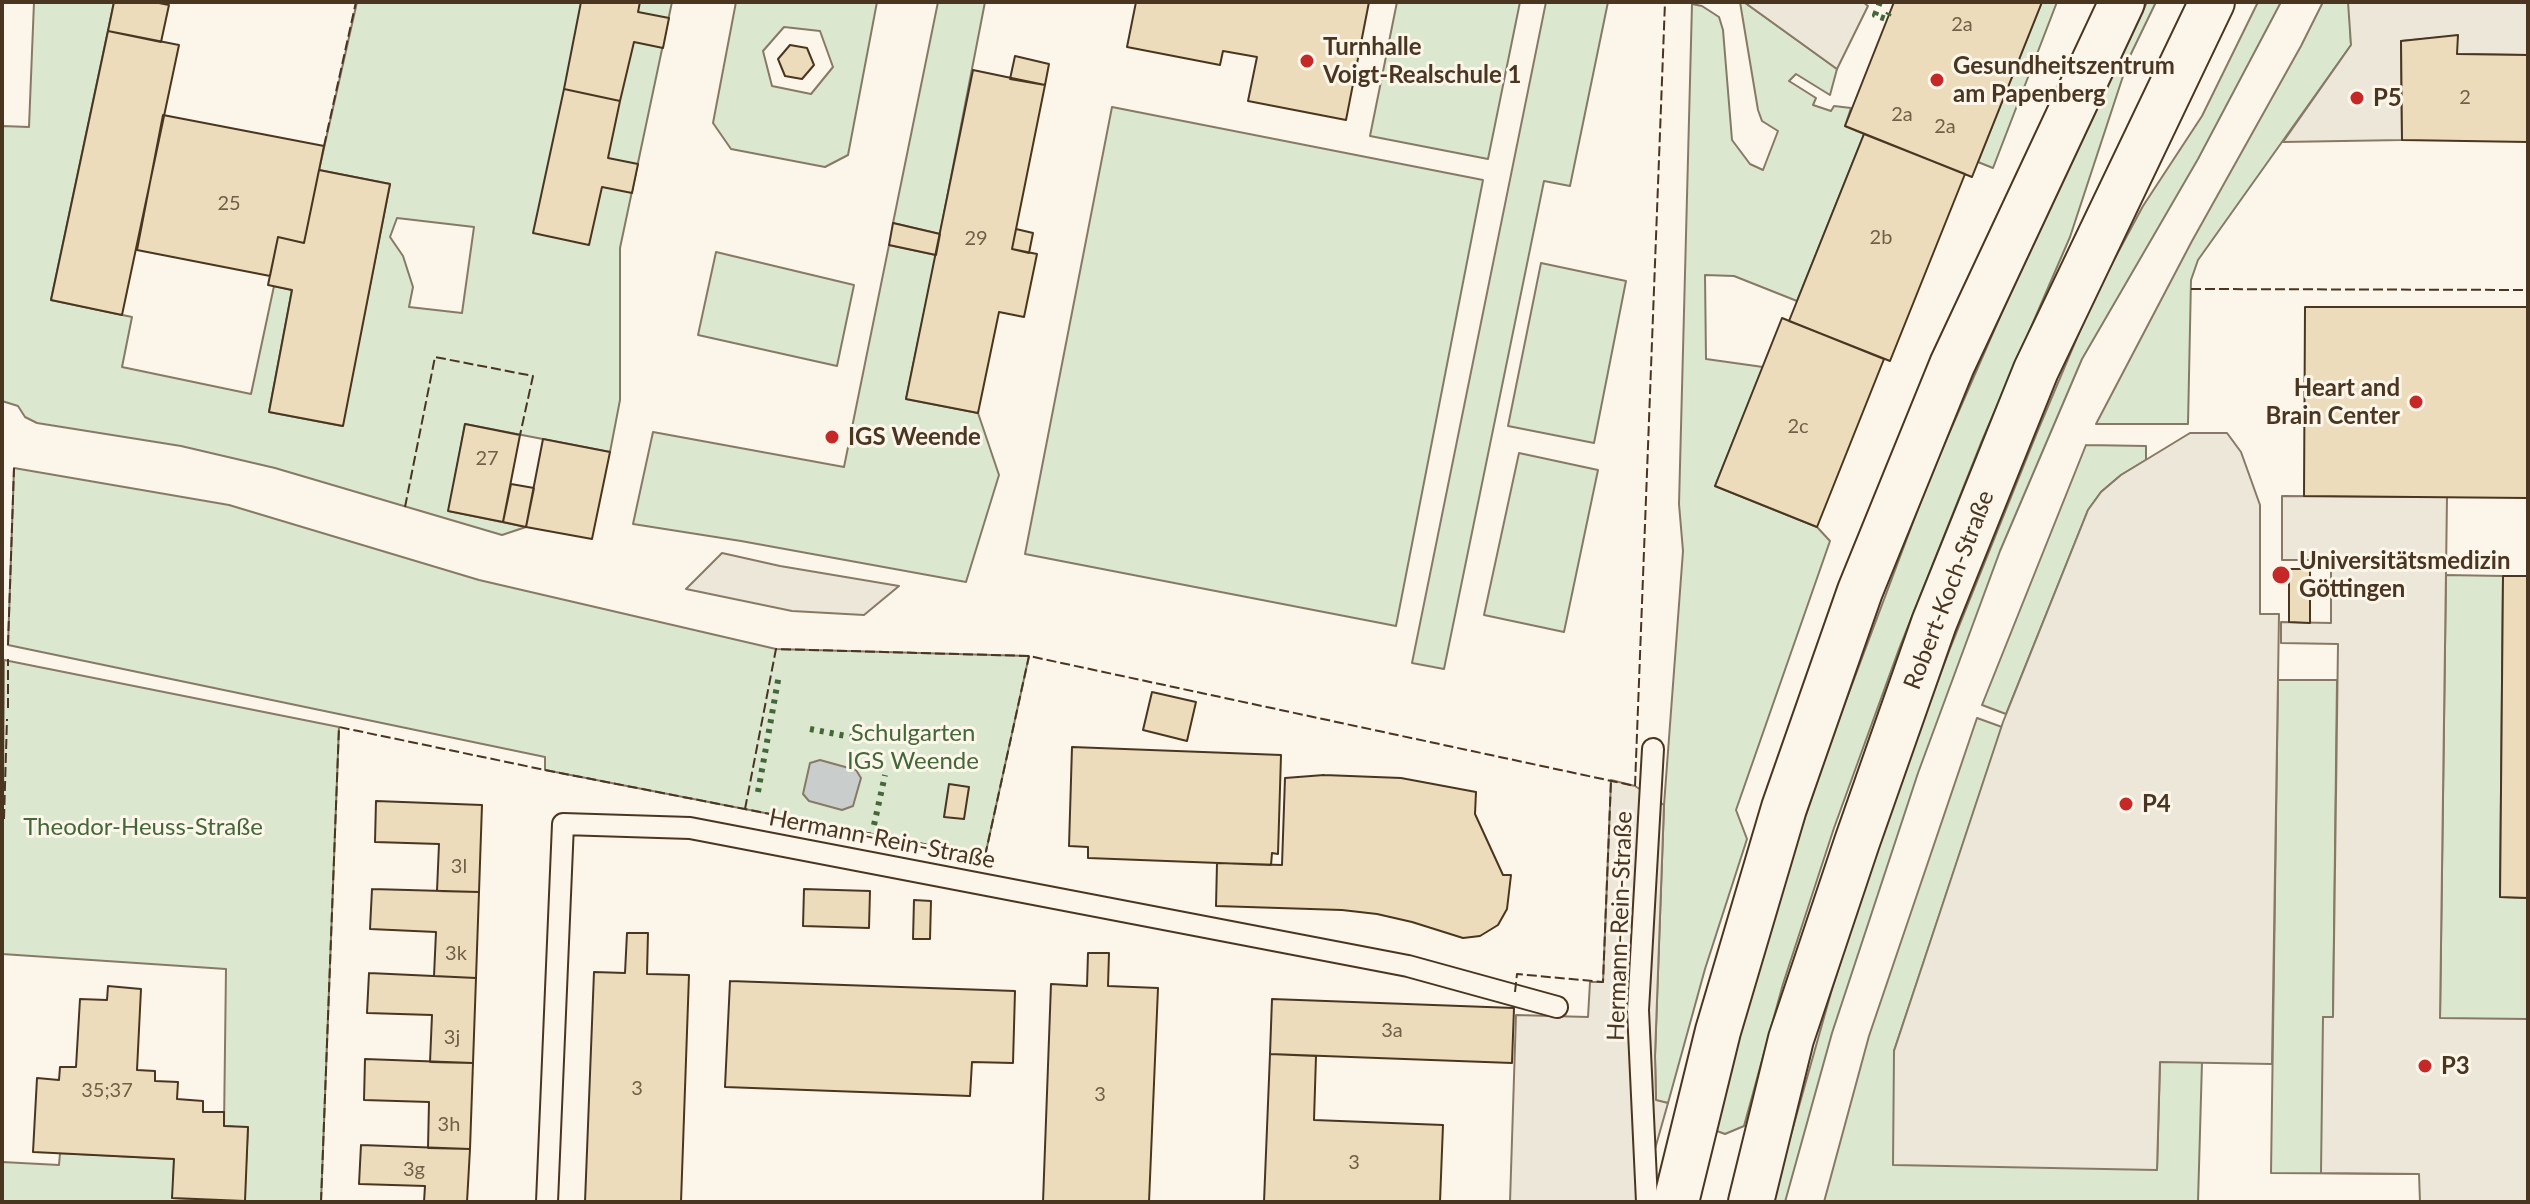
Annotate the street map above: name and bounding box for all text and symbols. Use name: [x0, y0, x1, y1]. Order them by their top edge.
house number: 2a: [1951, 13, 1973, 37]
place label: Turnhalle Voigt-Realschule 1: [1323, 33, 1522, 89]
marker: Turnhalle Voigt-Realschule 1: [1298, 52, 1316, 70]
place label: Gesundheitszentrum am Papenberg: [1953, 52, 2175, 108]
marker: Gesundheitszentrum am Papenberg: [1928, 71, 1946, 89]
place label: P5: [2373, 84, 2402, 112]
house number: 2: [2459, 86, 2471, 110]
marker: P5: [2348, 89, 2366, 107]
house number: 2a: [1891, 103, 1913, 127]
house number: 2a: [1934, 115, 1956, 139]
house number: 25: [217, 192, 241, 216]
house number: 2b: [1870, 226, 1892, 250]
house number: 29: [964, 227, 988, 251]
place label: Heart and Brain Center: [2266, 374, 2400, 430]
marker: Heart and Brain Center: [2407, 393, 2425, 411]
house number: 2c: [1787, 415, 1809, 439]
place label: IGS Weende: [848, 423, 981, 451]
marker: IGS Weende: [823, 428, 841, 446]
house number: 27: [475, 447, 499, 471]
street label: Robert-Koch-Straße: [1898, 486, 2000, 694]
place label: Universitätsmedizin Göttingen: [2299, 547, 2510, 603]
marker: Universitätsmedizin Göttingen: [2270, 564, 2292, 586]
park label: Schulgarten IGS Weende: [847, 719, 979, 775]
place label: P4: [2142, 790, 2171, 818]
marker: P4: [2117, 795, 2135, 813]
street label: Hermann-Rein-Straße: [766, 803, 998, 875]
street label: Hermann-Rein-Straße: [1602, 811, 1638, 1041]
park label: Theodor-Heuss-Straße: [23, 813, 263, 841]
house number: 3l: [451, 855, 467, 879]
house number: 3k: [445, 942, 467, 966]
house number: 3a: [1381, 1019, 1403, 1043]
house number: 3j: [444, 1026, 460, 1050]
place label: P3: [2441, 1052, 2470, 1080]
marker: P3: [2416, 1057, 2434, 1075]
house number: 3: [631, 1077, 643, 1101]
house number: 35;37: [81, 1079, 133, 1103]
house number: 3: [1094, 1083, 1106, 1107]
house number: 3h: [438, 1113, 460, 1137]
house number: 3: [1348, 1151, 1360, 1175]
house number: 3g: [403, 1158, 425, 1182]

